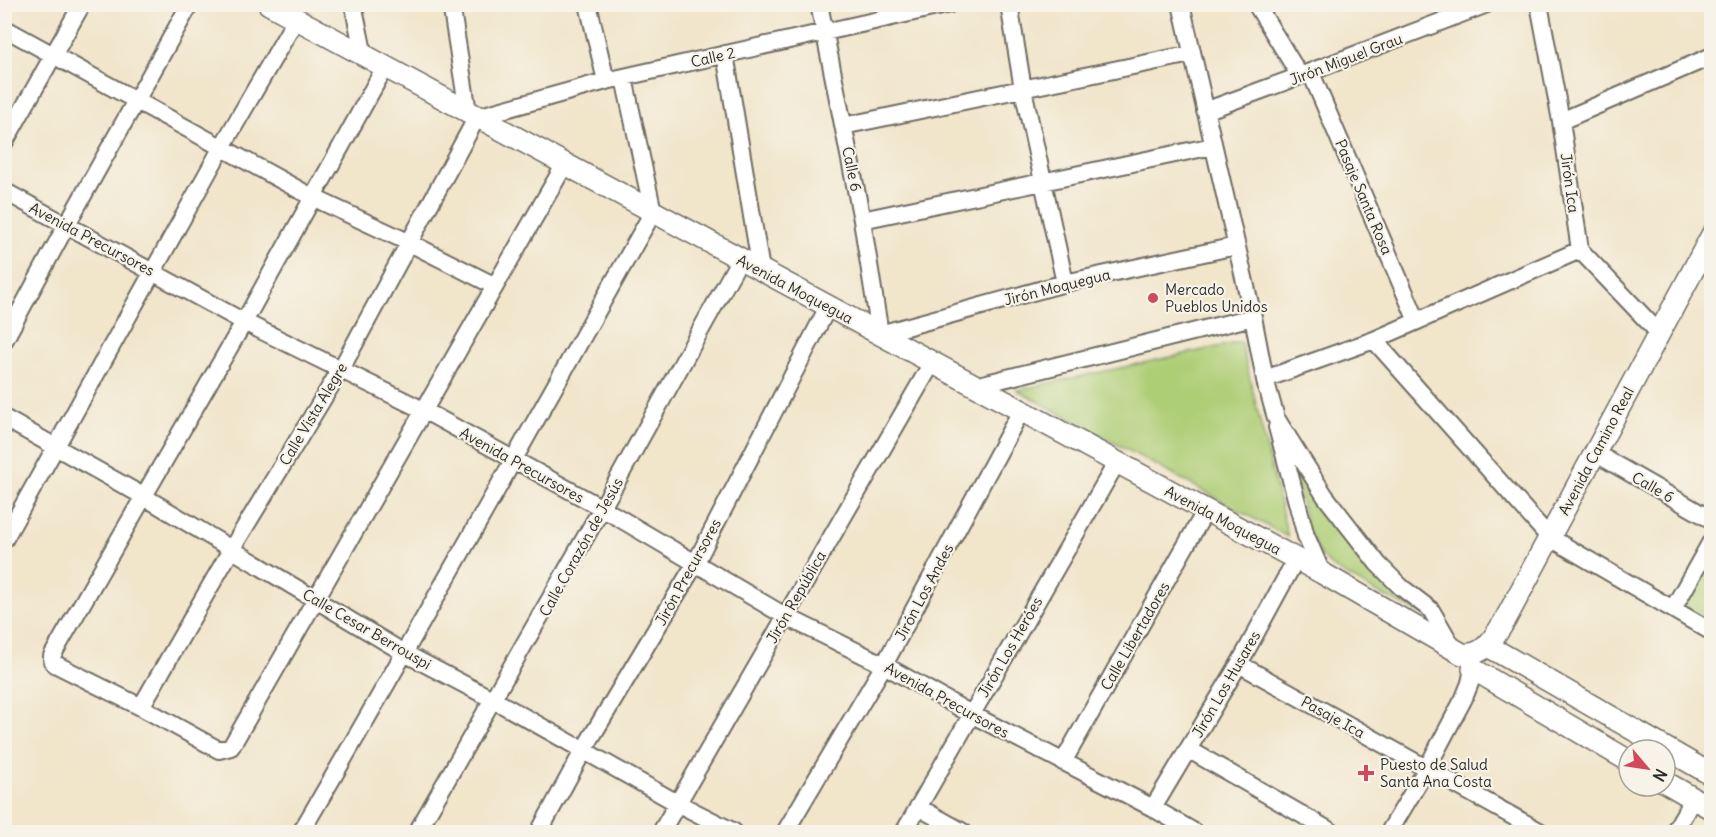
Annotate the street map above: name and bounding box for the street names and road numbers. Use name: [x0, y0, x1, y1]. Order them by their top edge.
street label: Jirón Miguel Grau: [1287, 29, 1405, 89]
street label: Calle 2: [689, 43, 737, 71]
street label: Pasaje Santa Rosa: [1331, 136, 1397, 258]
street label: Calle 6: [838, 145, 866, 193]
street label: Jirón Ica: [1556, 152, 1584, 214]
street label: Avenida Precursores: [26, 198, 158, 280]
street label: Avenida Moquegua: [734, 250, 857, 328]
street label: Jirón Moquegua: [1002, 264, 1113, 309]
street label: Calle Vista Alegre: [275, 359, 351, 469]
street label: Avenida Camino Real: [1554, 384, 1638, 518]
street label: Avenida Precursores: [457, 423, 588, 507]
street label: Calle 6: [1629, 467, 1677, 507]
street label: Calle Corazón de Jesús: [535, 474, 627, 620]
street label: Avenida Moquegua: [1162, 481, 1285, 559]
street label: Jirón Precursores: [651, 515, 725, 629]
street label: Jirón Los Andes: [891, 540, 957, 644]
street label: Jirón República: [762, 547, 830, 647]
street label: Calle Libertadores: [1096, 578, 1174, 694]
street label: Calle Cesar Berrouspi: [299, 584, 435, 674]
street label: Jirón Los Heróes: [974, 593, 1046, 701]
street label: Jirón Los Husares: [1188, 627, 1264, 741]
street label: Avenida Precursores: [882, 658, 1013, 742]
street label: Pasaje Ica: [1298, 692, 1369, 742]

